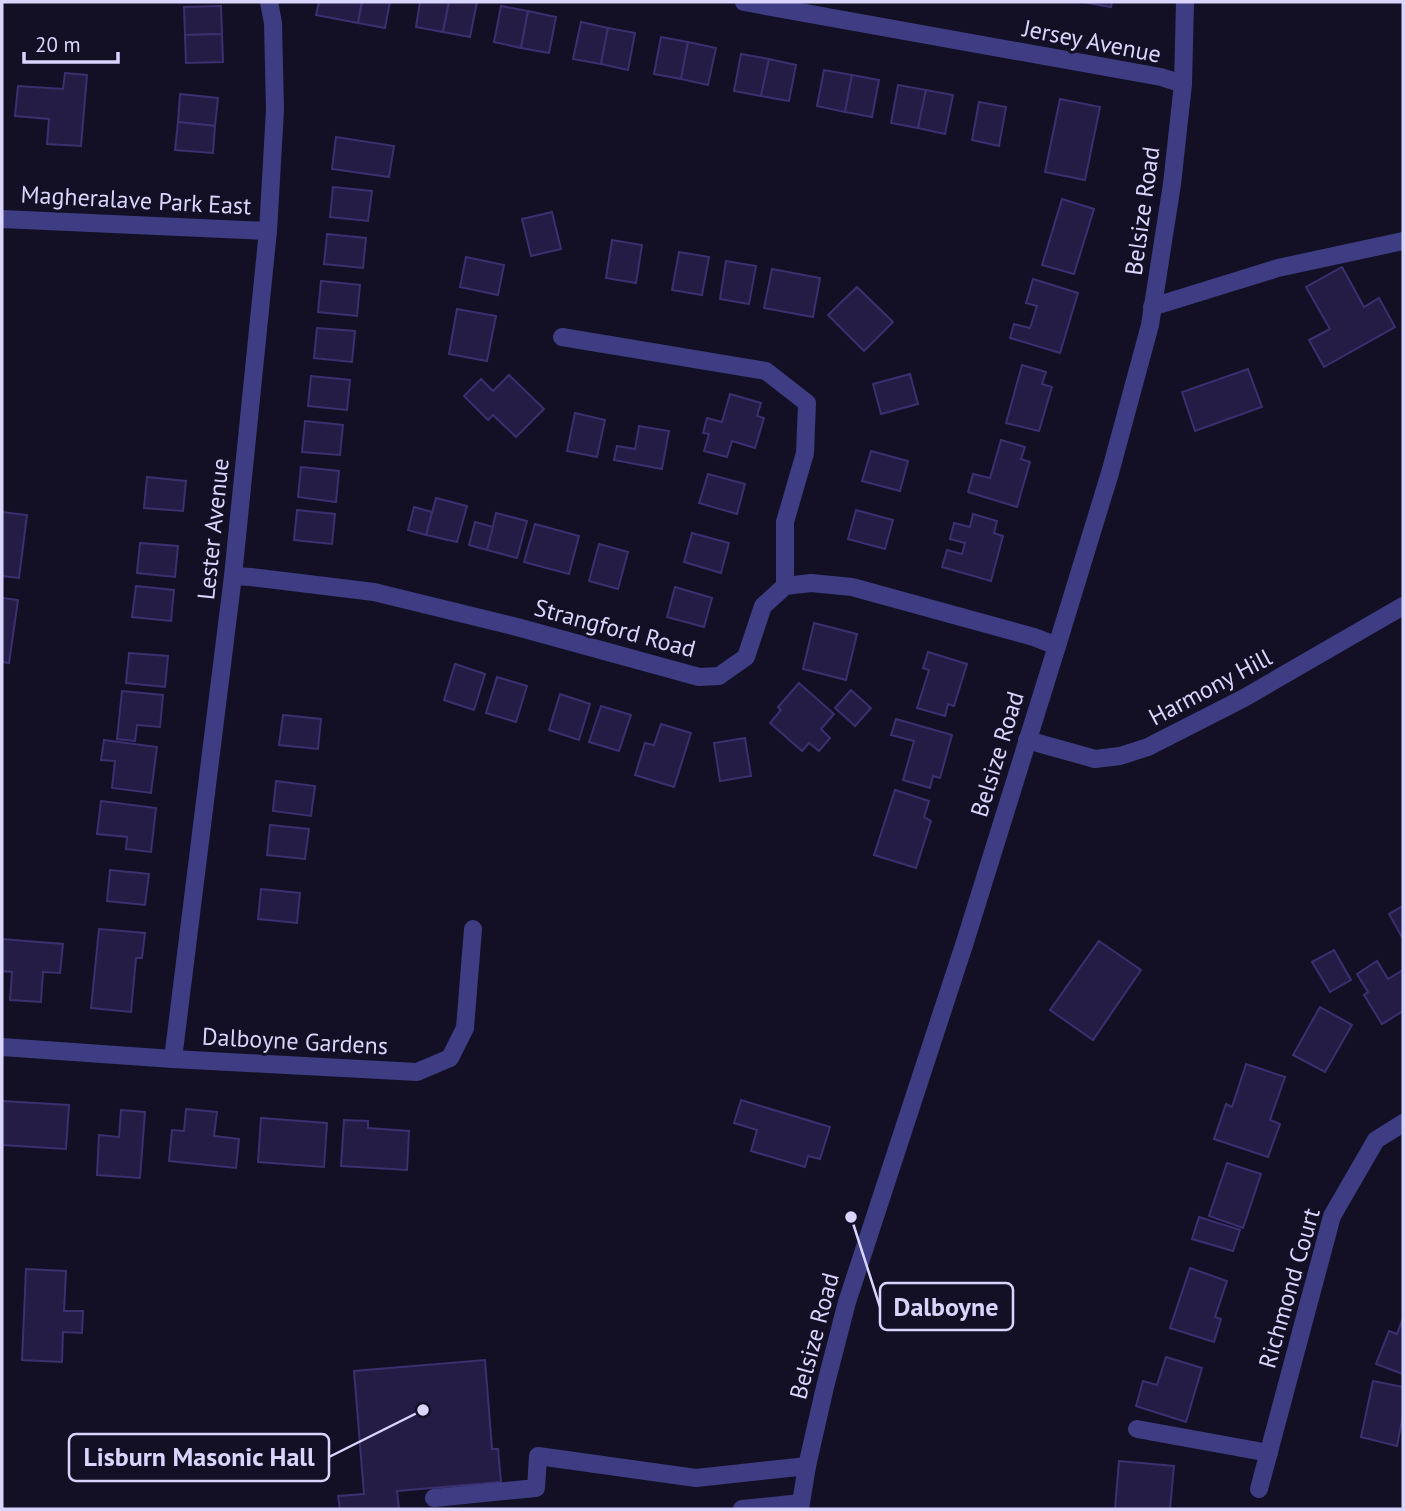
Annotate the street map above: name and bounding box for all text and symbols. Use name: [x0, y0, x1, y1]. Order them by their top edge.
street label: Jersey Avenue: [1019, 12, 1164, 70]
scale bar: [24, 21, 119, 65]
text: 20 m: [35, 31, 81, 58]
street label: Belsize Road: [1118, 145, 1166, 277]
street label: Magheralave Park East: [20, 178, 252, 222]
street label: Lester Avenue: [190, 457, 236, 601]
street label: Strangford Road: [531, 592, 699, 664]
street label: Harmony Hill: [1143, 642, 1277, 732]
street label: Belsize Road: [963, 688, 1031, 820]
street label: Dalboyne Gardens: [201, 1021, 389, 1061]
street label: Richmond Court: [1251, 1204, 1327, 1372]
street label: Belsize Road: [782, 1269, 846, 1403]
callout: Dalboyne: [880, 1283, 1013, 1330]
text: Dalboyne: [894, 1290, 998, 1323]
callout: Lisburn Masonic Hall: [69, 1434, 329, 1481]
text: Lisburn Masonic Hall: [83, 1440, 315, 1473]

